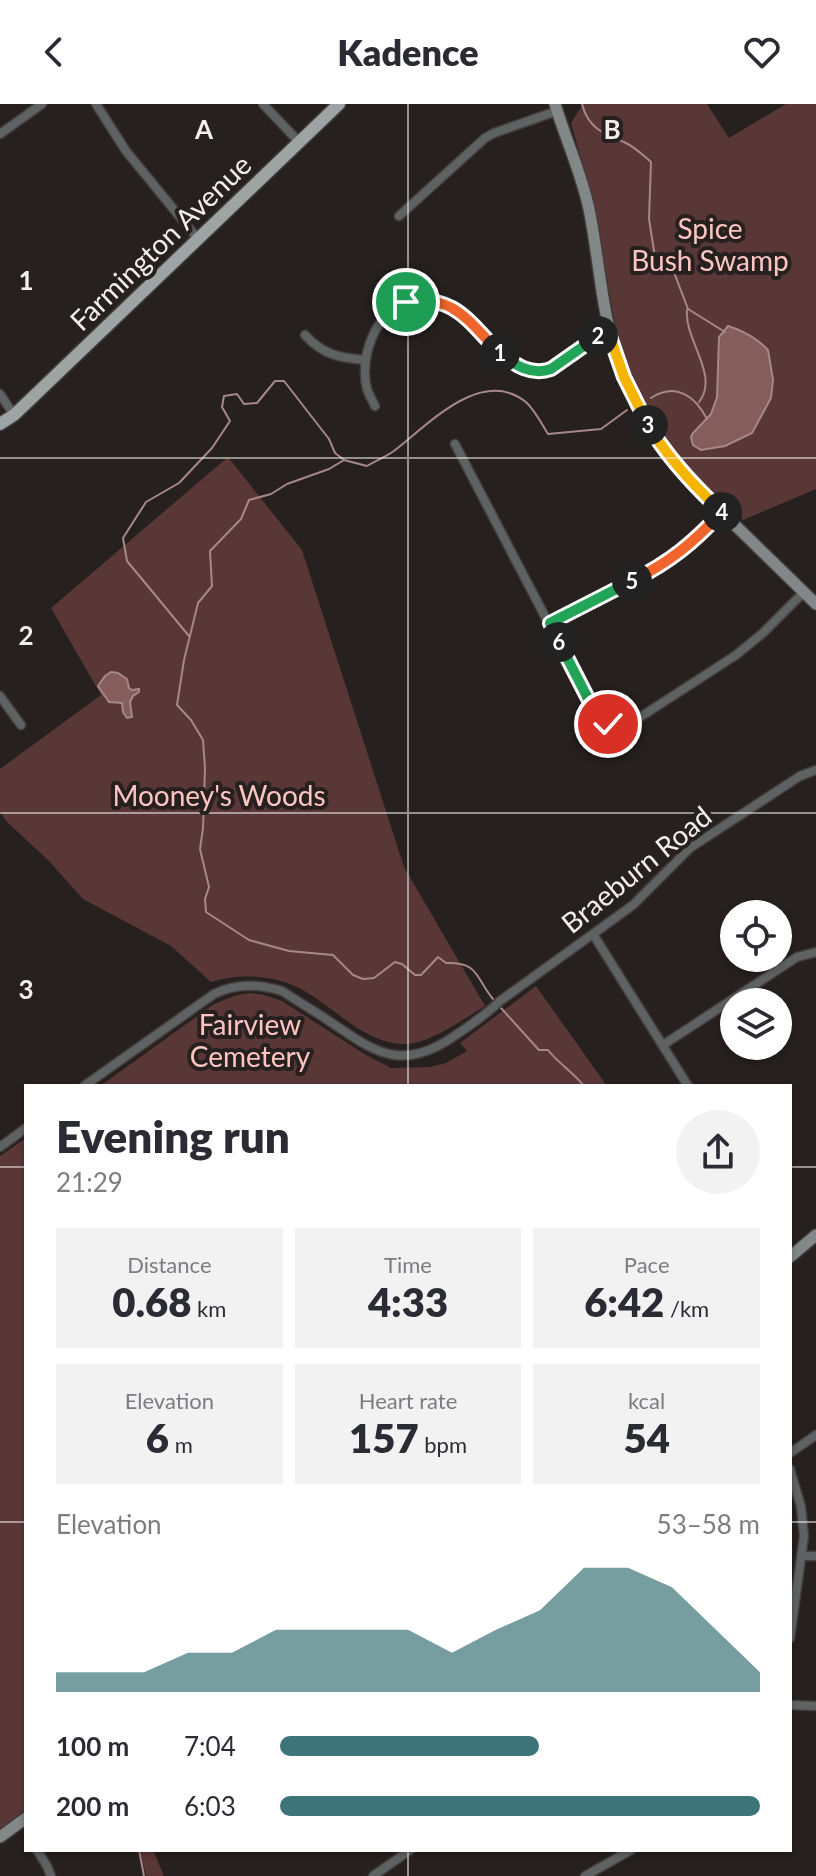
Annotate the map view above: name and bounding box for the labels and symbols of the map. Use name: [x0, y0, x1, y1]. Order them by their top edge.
text: A: [194, 113, 214, 145]
text: B: [603, 113, 621, 145]
street label: Farmington Avenue: [62, 147, 258, 337]
park label: Spice Bush Swamp: [631, 211, 789, 277]
text: 1: [18, 264, 34, 296]
pin: [372, 268, 440, 336]
pin: 2: [578, 316, 618, 356]
pin: 1: [480, 333, 520, 373]
pin: 3: [628, 405, 668, 445]
pin: 4: [702, 492, 742, 532]
pin: 5: [612, 561, 652, 601]
text: 2: [18, 619, 34, 651]
pin: 6: [539, 622, 579, 662]
pin: [574, 690, 642, 758]
park label: Mooney's Woods: [112, 778, 326, 812]
street label: Braeburn Road: [554, 798, 718, 940]
text: 3: [18, 973, 34, 1005]
park label: Fairview Cemetery: [190, 1007, 311, 1073]

